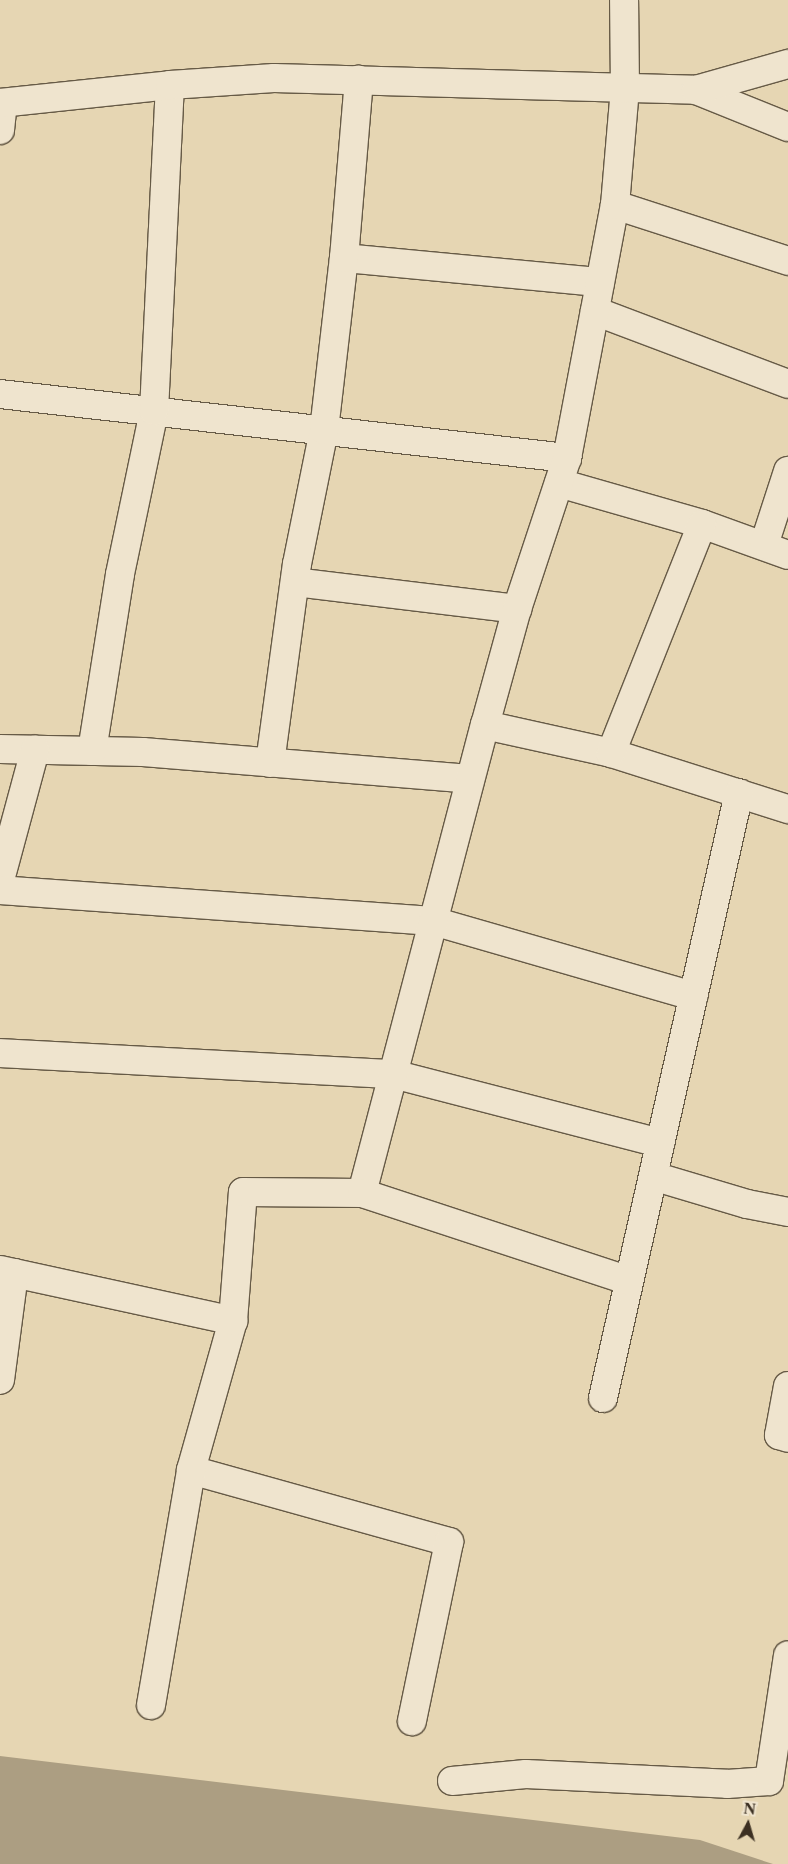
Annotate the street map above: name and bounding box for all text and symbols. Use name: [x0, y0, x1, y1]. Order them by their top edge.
north arrow: [723, 1799, 773, 1849]
text: N: [743, 1799, 757, 1819]

